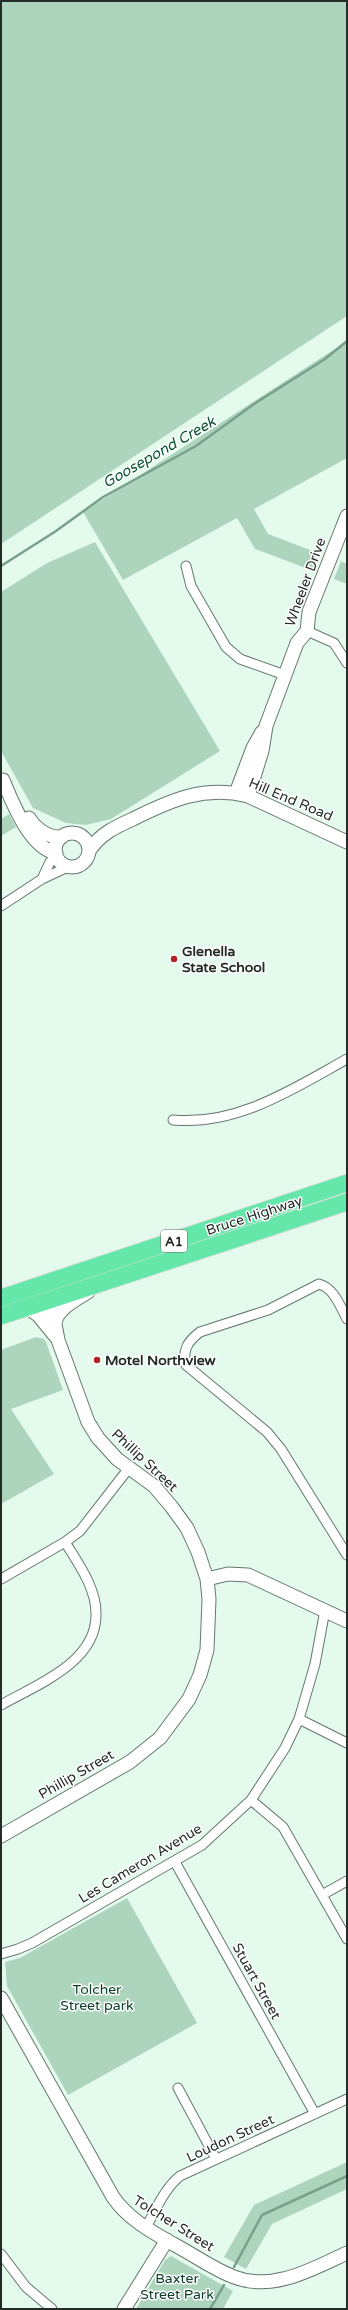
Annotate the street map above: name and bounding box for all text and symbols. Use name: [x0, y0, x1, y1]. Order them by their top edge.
water label: Goosepond Creek: [99, 411, 220, 492]
street label: Wheeler Drive: [282, 535, 329, 629]
street label: Hill End Road: [246, 774, 335, 825]
place label: Glenella State School: [182, 943, 265, 976]
marker: Glenella State School: [169, 954, 179, 964]
street label: Bruce Highway: [204, 1192, 305, 1239]
road number: A1: [161, 1230, 187, 1252]
place label: Motel Northview: [105, 1352, 216, 1369]
marker: Motel Northview: [92, 1355, 102, 1365]
street label: Phillip Street: [108, 1425, 182, 1496]
street label: Phillip Street: [36, 1746, 118, 1803]
street label: Les Cameron Avenue: [76, 1820, 205, 1907]
street label: Stuart Street: [229, 1940, 285, 2023]
park label: Tolcher Street park: [60, 1981, 134, 2014]
street label: Loudon Street: [184, 2110, 277, 2166]
street label: Tolcher Street: [130, 2192, 218, 2255]
park label: Baxter Street Park: [140, 2270, 214, 2303]

